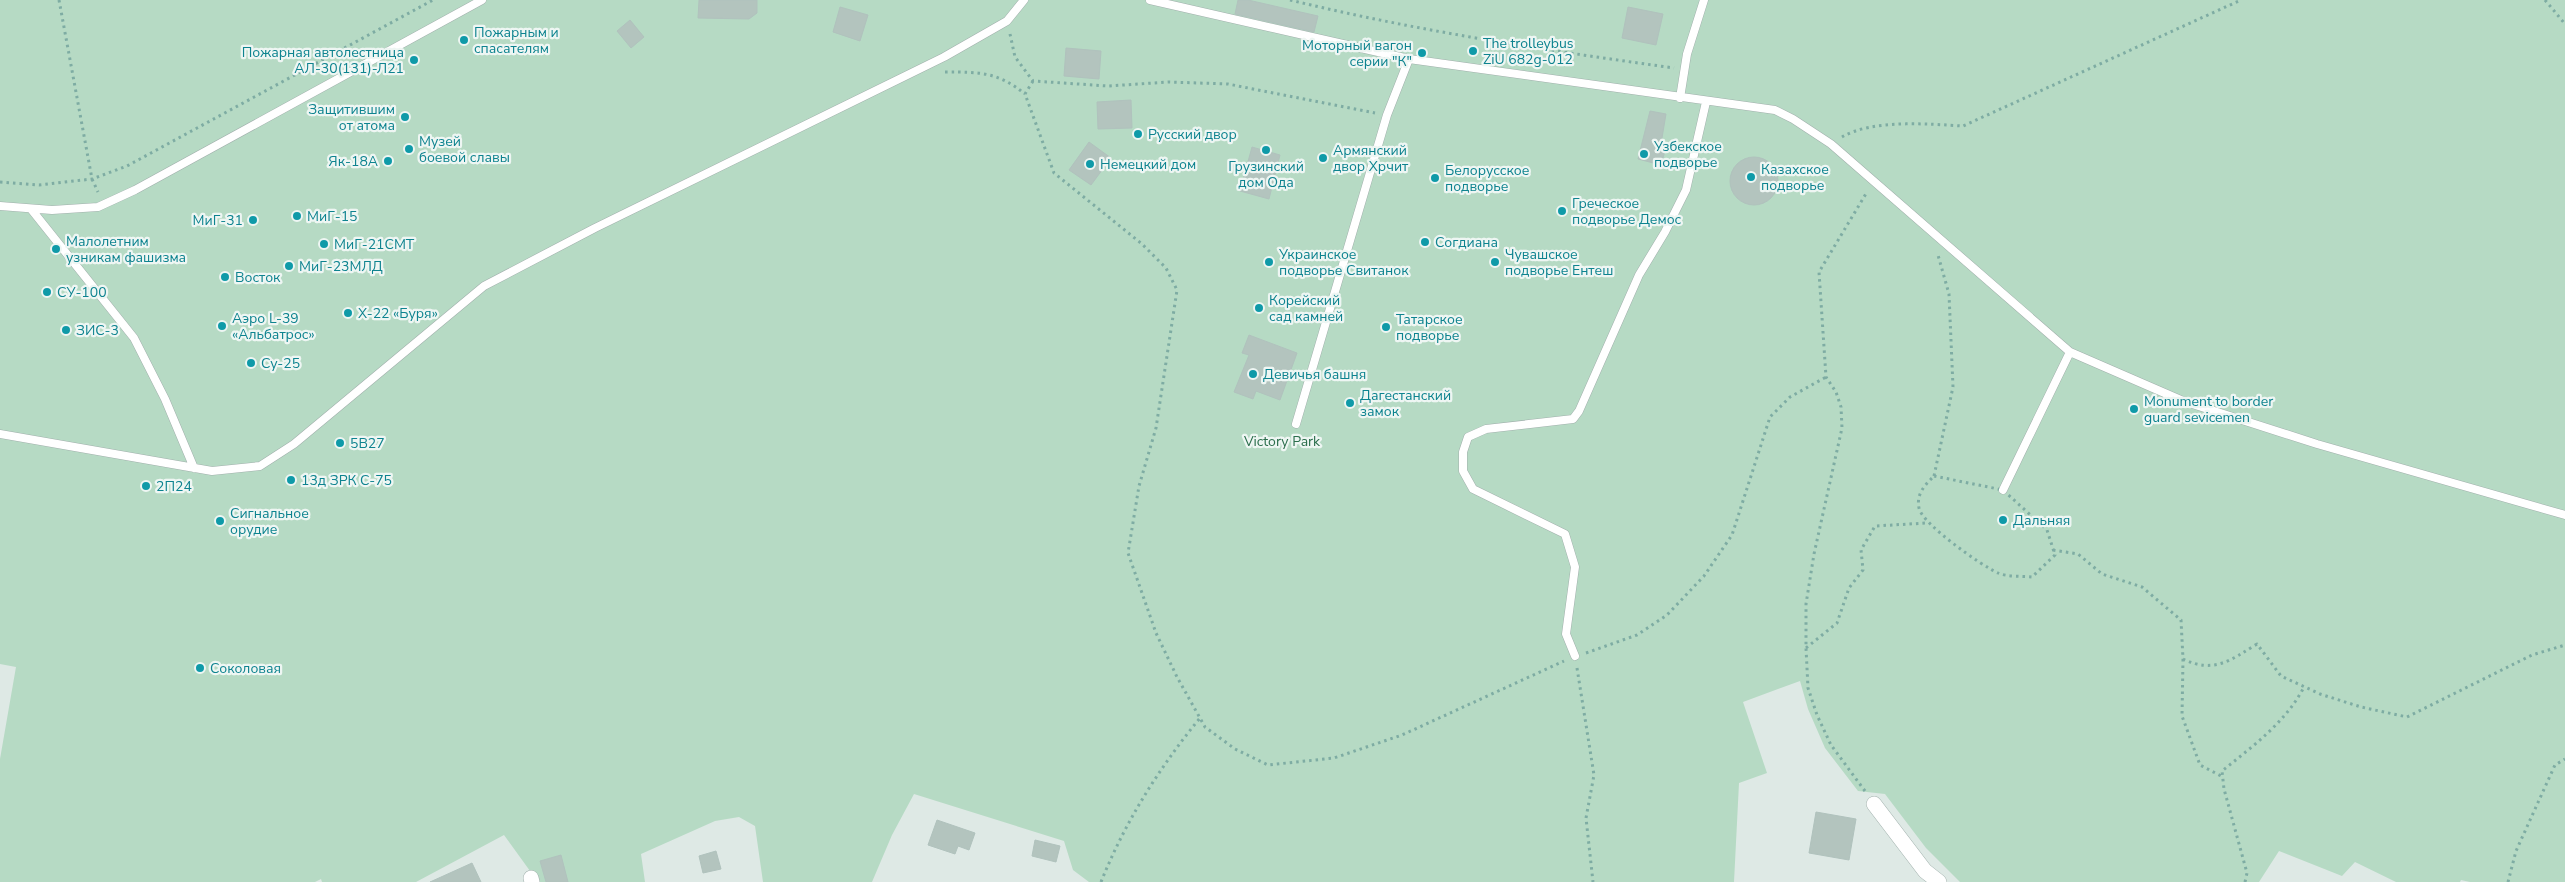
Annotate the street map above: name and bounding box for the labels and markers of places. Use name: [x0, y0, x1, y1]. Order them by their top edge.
place label: Пожарным и спасателям: [474, 23, 559, 58]
marker: Пожарным и спасателям: [458, 34, 470, 46]
place label: The trolleybus ZiU 682g-012: [1483, 34, 1574, 69]
place label: Моторный вагон серии "К": [1302, 36, 1412, 71]
place label: Пожарная автолестница АЛ-30(131)-Л21: [242, 43, 404, 78]
marker: The trolleybus ZiU 682g-012: [1467, 45, 1479, 57]
marker: Моторный вагон серии "К": [1416, 47, 1428, 59]
marker: Пожарная автолестница АЛ-30(131)-Л21: [408, 54, 420, 66]
place label: Защитившим от атома: [308, 100, 395, 135]
marker: Защитившим от атома: [399, 111, 411, 123]
place label: Русский двор: [1148, 125, 1237, 144]
marker: Русский двор: [1132, 128, 1144, 140]
place label: Музей боевой славы: [419, 132, 510, 167]
place label: Узбекское подворье: [1653, 137, 1722, 172]
place label: Армянский двор Хрчит: [1333, 141, 1409, 176]
marker: Музей боевой славы: [403, 143, 415, 155]
marker: Грузинский дом Ода: [1260, 144, 1272, 156]
marker: Узбекское подворье: [1638, 148, 1650, 160]
place label: Як-18А: [328, 152, 378, 171]
marker: Армянский двор Хрчит: [1317, 152, 1329, 164]
marker: Як-18А: [382, 155, 394, 167]
place label: Немецкий дом: [1100, 155, 1196, 174]
place label: Грузинский дом Ода: [1228, 157, 1304, 192]
marker: Немецкий дом: [1084, 158, 1096, 170]
place label: Казахское подворье: [1761, 160, 1829, 195]
place label: Белорусское подворье: [1445, 161, 1529, 196]
marker: Казахское подворье: [1745, 171, 1757, 183]
marker: Белорусское подворье: [1429, 172, 1441, 184]
place label: Греческое подворье Демос: [1572, 194, 1682, 229]
marker: Греческое подворье Демос: [1556, 205, 1568, 217]
place label: МиГ-15: [307, 207, 357, 226]
marker: МиГ-15: [291, 210, 303, 222]
place label: МиГ-31: [193, 211, 243, 230]
marker: МиГ-31: [247, 214, 259, 226]
place label: Малолетним узникам фашизма: [66, 232, 186, 267]
place label: Согдиана: [1435, 233, 1498, 252]
place label: МиГ-21СМТ: [334, 235, 415, 254]
marker: Согдиана: [1419, 236, 1431, 248]
marker: МиГ-21СМТ: [318, 238, 330, 250]
marker: Малолетним узникам фашизма: [50, 243, 62, 255]
place label: Украинское подворье Свитанок: [1278, 245, 1409, 280]
place label: Чувашское подворье Ентеш: [1505, 245, 1613, 280]
marker: Украинское подворье Свитанок: [1263, 256, 1275, 268]
marker: Чувашское подворье Ентеш: [1489, 256, 1501, 268]
place label: МиГ-23МЛД: [299, 257, 383, 276]
marker: МиГ-23МЛД: [283, 260, 295, 272]
place label: Восток: [235, 268, 281, 287]
marker: Восток: [219, 271, 231, 283]
place label: СУ-100: [57, 283, 107, 302]
marker: СУ-100: [41, 286, 53, 298]
place label: Корейский сад камней: [1269, 291, 1343, 326]
marker: Корейский сад камней: [1253, 302, 1265, 314]
place label: Х-22 «Буря»: [358, 304, 438, 323]
marker: Х-22 «Буря»: [342, 307, 354, 319]
place label: Аэро L-39 «Альбатрос»: [232, 309, 315, 344]
place label: Татарское подворье: [1396, 310, 1462, 345]
marker: Аэро L-39 «Альбатрос»: [216, 320, 228, 332]
place label: ЗИС-3: [76, 321, 119, 340]
marker: Татарское подворье: [1380, 321, 1392, 333]
marker: ЗИС-3: [60, 324, 72, 336]
place label: Су-25: [261, 354, 300, 373]
marker: Су-25: [245, 357, 257, 369]
place label: Девичья башня: [1263, 365, 1366, 384]
marker: Девичья башня: [1247, 368, 1259, 380]
place label: Дагестанский замок: [1360, 386, 1451, 421]
place label: Monument to border guard sevicemen: [2144, 392, 2273, 427]
marker: Дагестанский замок: [1344, 397, 1356, 409]
marker: Monument to border guard sevicemen: [2128, 403, 2140, 415]
place label: 5В27: [350, 434, 385, 453]
marker: 5В27: [334, 437, 346, 449]
place label: 13д ЗРК С-75: [301, 471, 392, 490]
marker: 13д ЗРК С-75: [285, 474, 297, 486]
place label: 2П24: [156, 477, 192, 496]
marker: 2П24: [140, 480, 152, 492]
place label: Сигнальное орудие: [230, 504, 309, 539]
place label: Дальняя: [2013, 511, 2070, 530]
marker: Дальняя: [1997, 514, 2009, 526]
marker: Сигнальное орудие: [214, 515, 226, 527]
place label: Соколовая: [210, 659, 281, 678]
marker: Соколовая: [194, 662, 206, 674]

